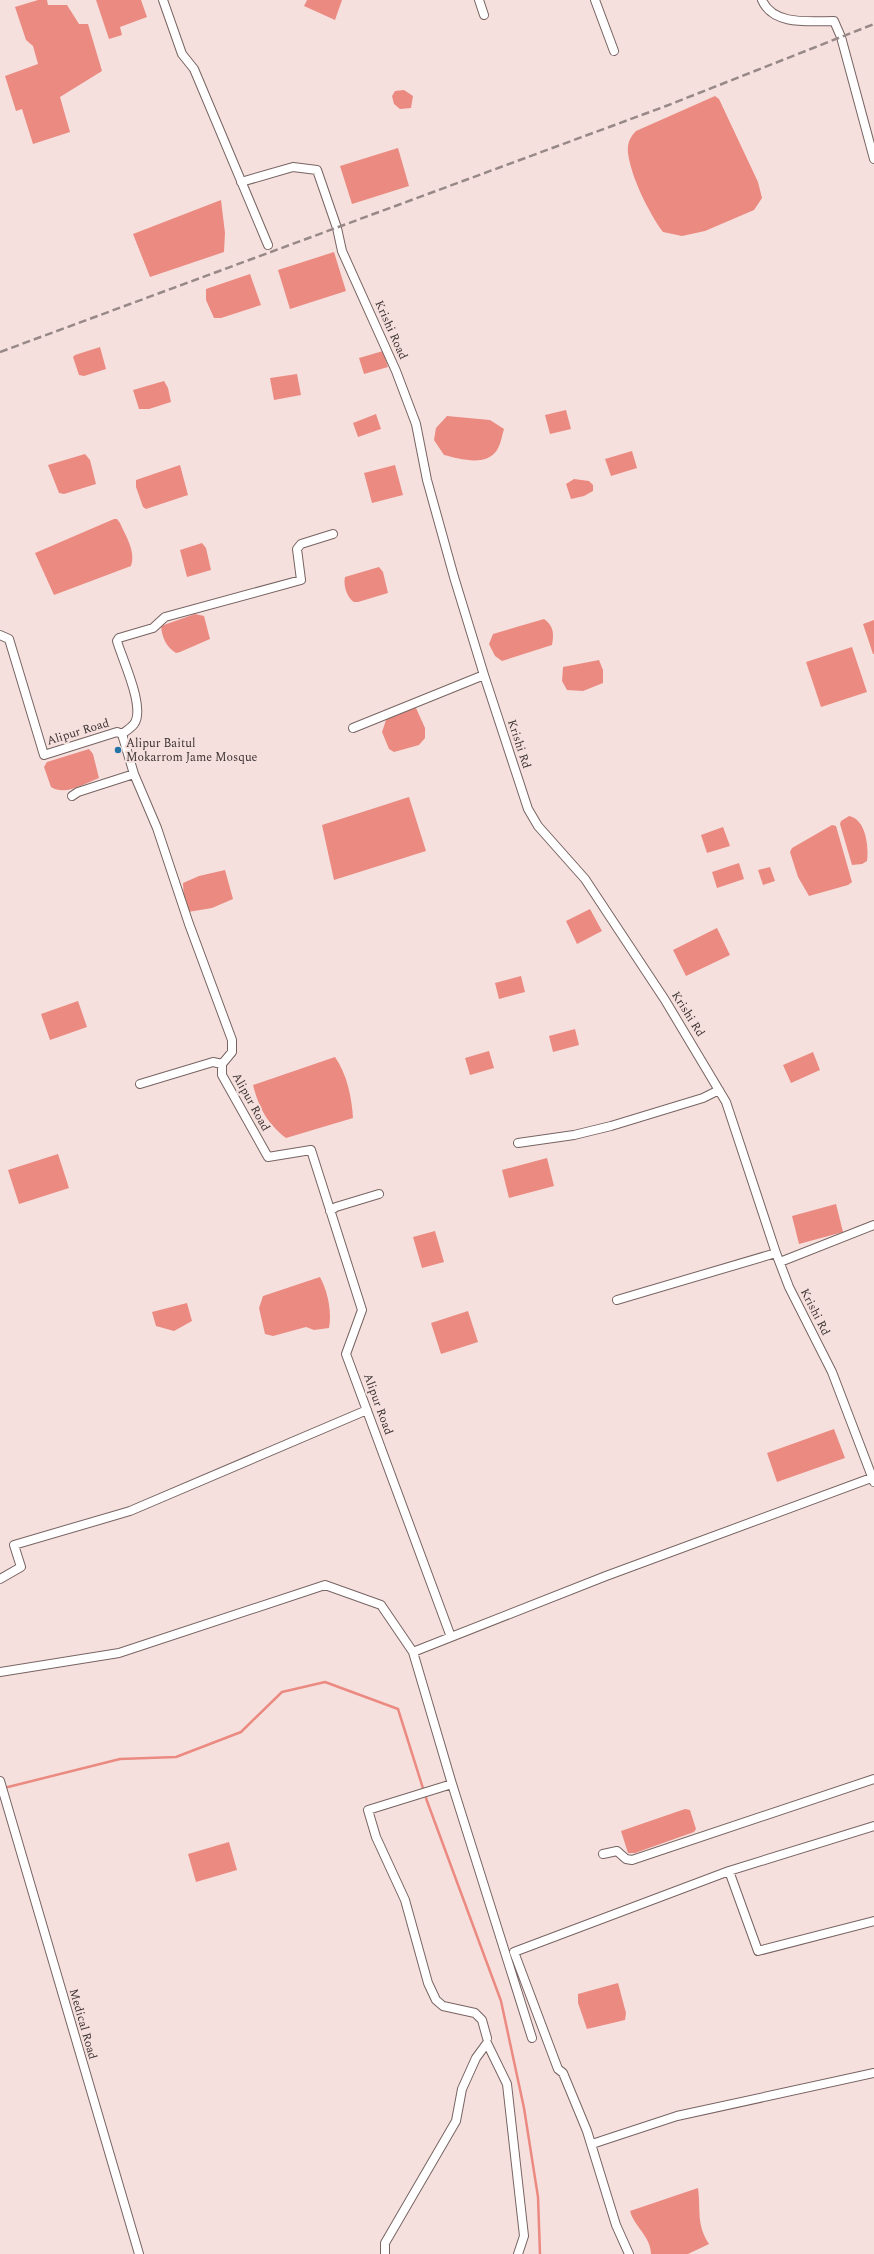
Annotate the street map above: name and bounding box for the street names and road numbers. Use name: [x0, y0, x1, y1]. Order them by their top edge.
street label: Krishi Road: [369, 297, 413, 363]
street label: Alipur Road: [44, 713, 112, 751]
street label: Krishi Rd: [502, 717, 536, 771]
street label: Krishi Rd: [667, 987, 710, 1041]
street label: Alipur Road: [227, 1069, 275, 1135]
street label: Krishi Rd: [795, 1285, 835, 1339]
street label: Alipur Road: [358, 1370, 398, 1438]
street label: Medical Road: [64, 1986, 102, 2062]

